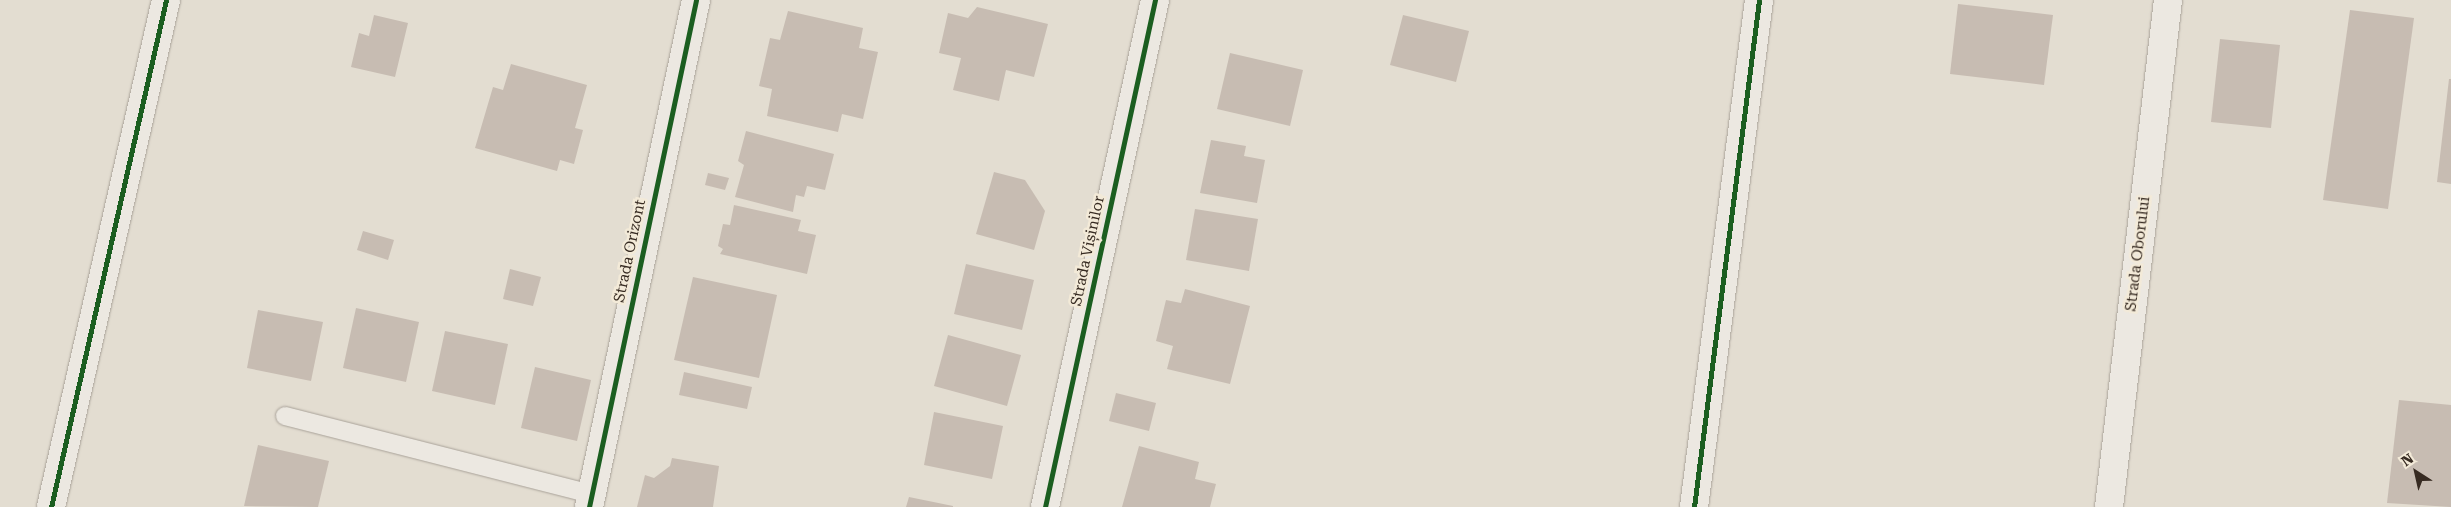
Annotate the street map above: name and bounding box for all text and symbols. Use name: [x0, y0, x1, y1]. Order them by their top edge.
street label: Strada Vișinilor: [1068, 194, 1108, 308]
street label: Strada Oborului: [2122, 196, 2154, 312]
street label: Strada Orizont: [610, 198, 650, 304]
north arrow: [2391, 447, 2441, 497]
text: N: [2398, 450, 2416, 469]

